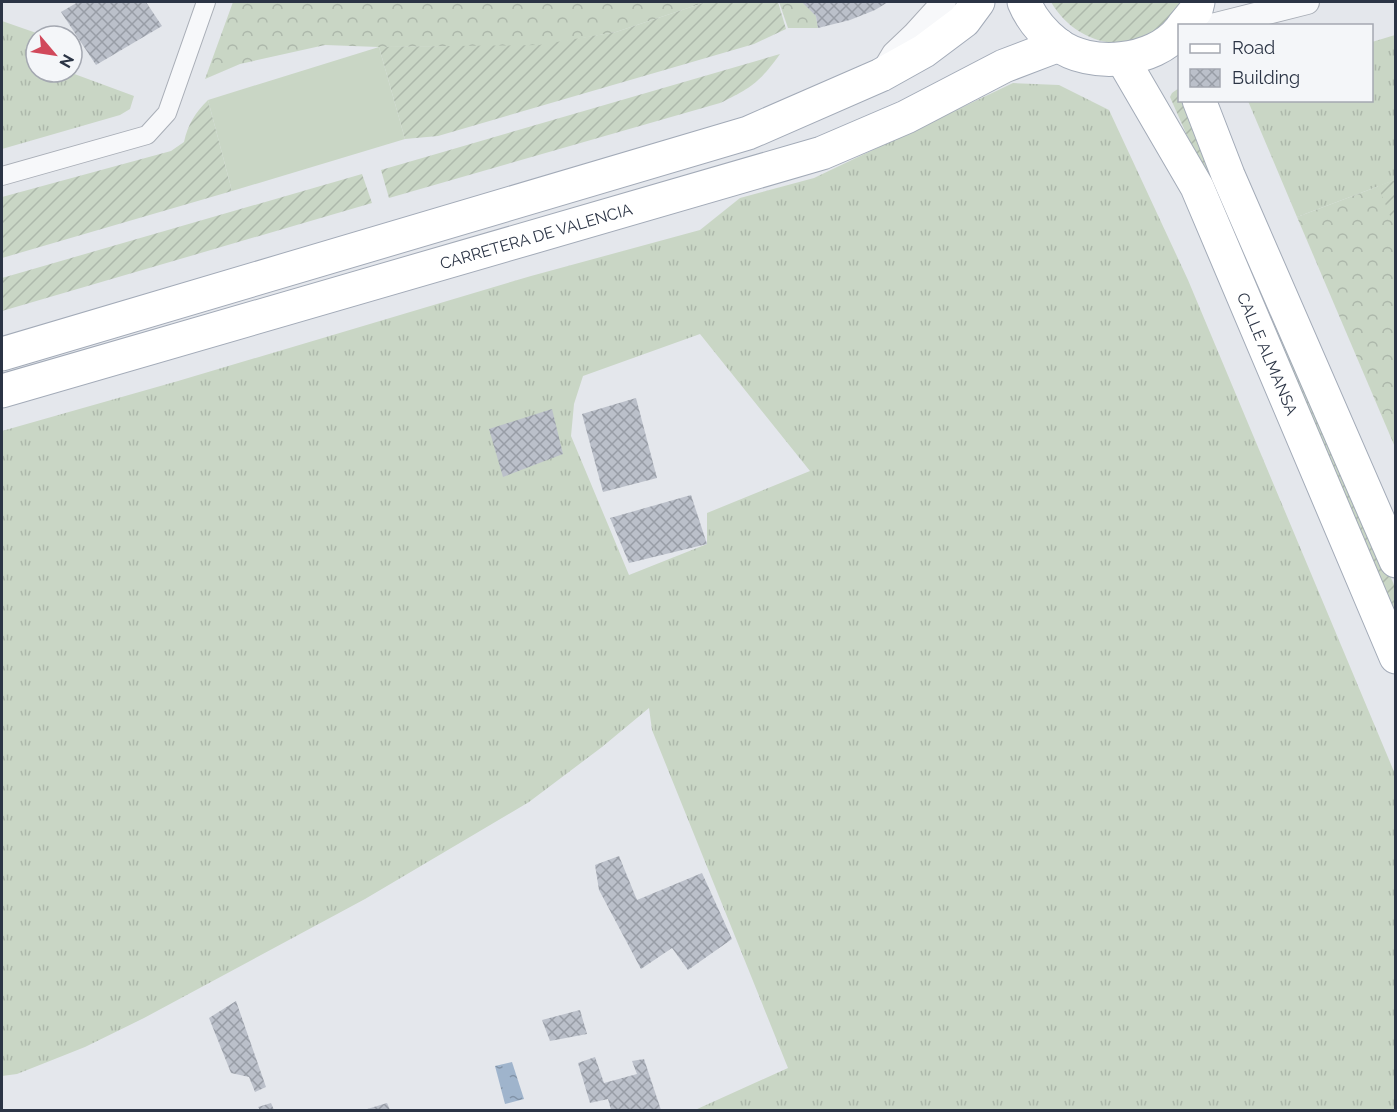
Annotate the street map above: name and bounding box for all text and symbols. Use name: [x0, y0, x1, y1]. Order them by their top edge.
north arrow: [24, 24, 84, 84]
legend: [1178, 24, 1373, 102]
text: Road: [1232, 37, 1275, 58]
text: N: [55, 51, 78, 71]
text: Building: [1232, 67, 1300, 88]
street label: CARRETERA DE VALENCIA: [438, 199, 635, 273]
street label: CALLE ALMANSA: [1233, 289, 1302, 418]

